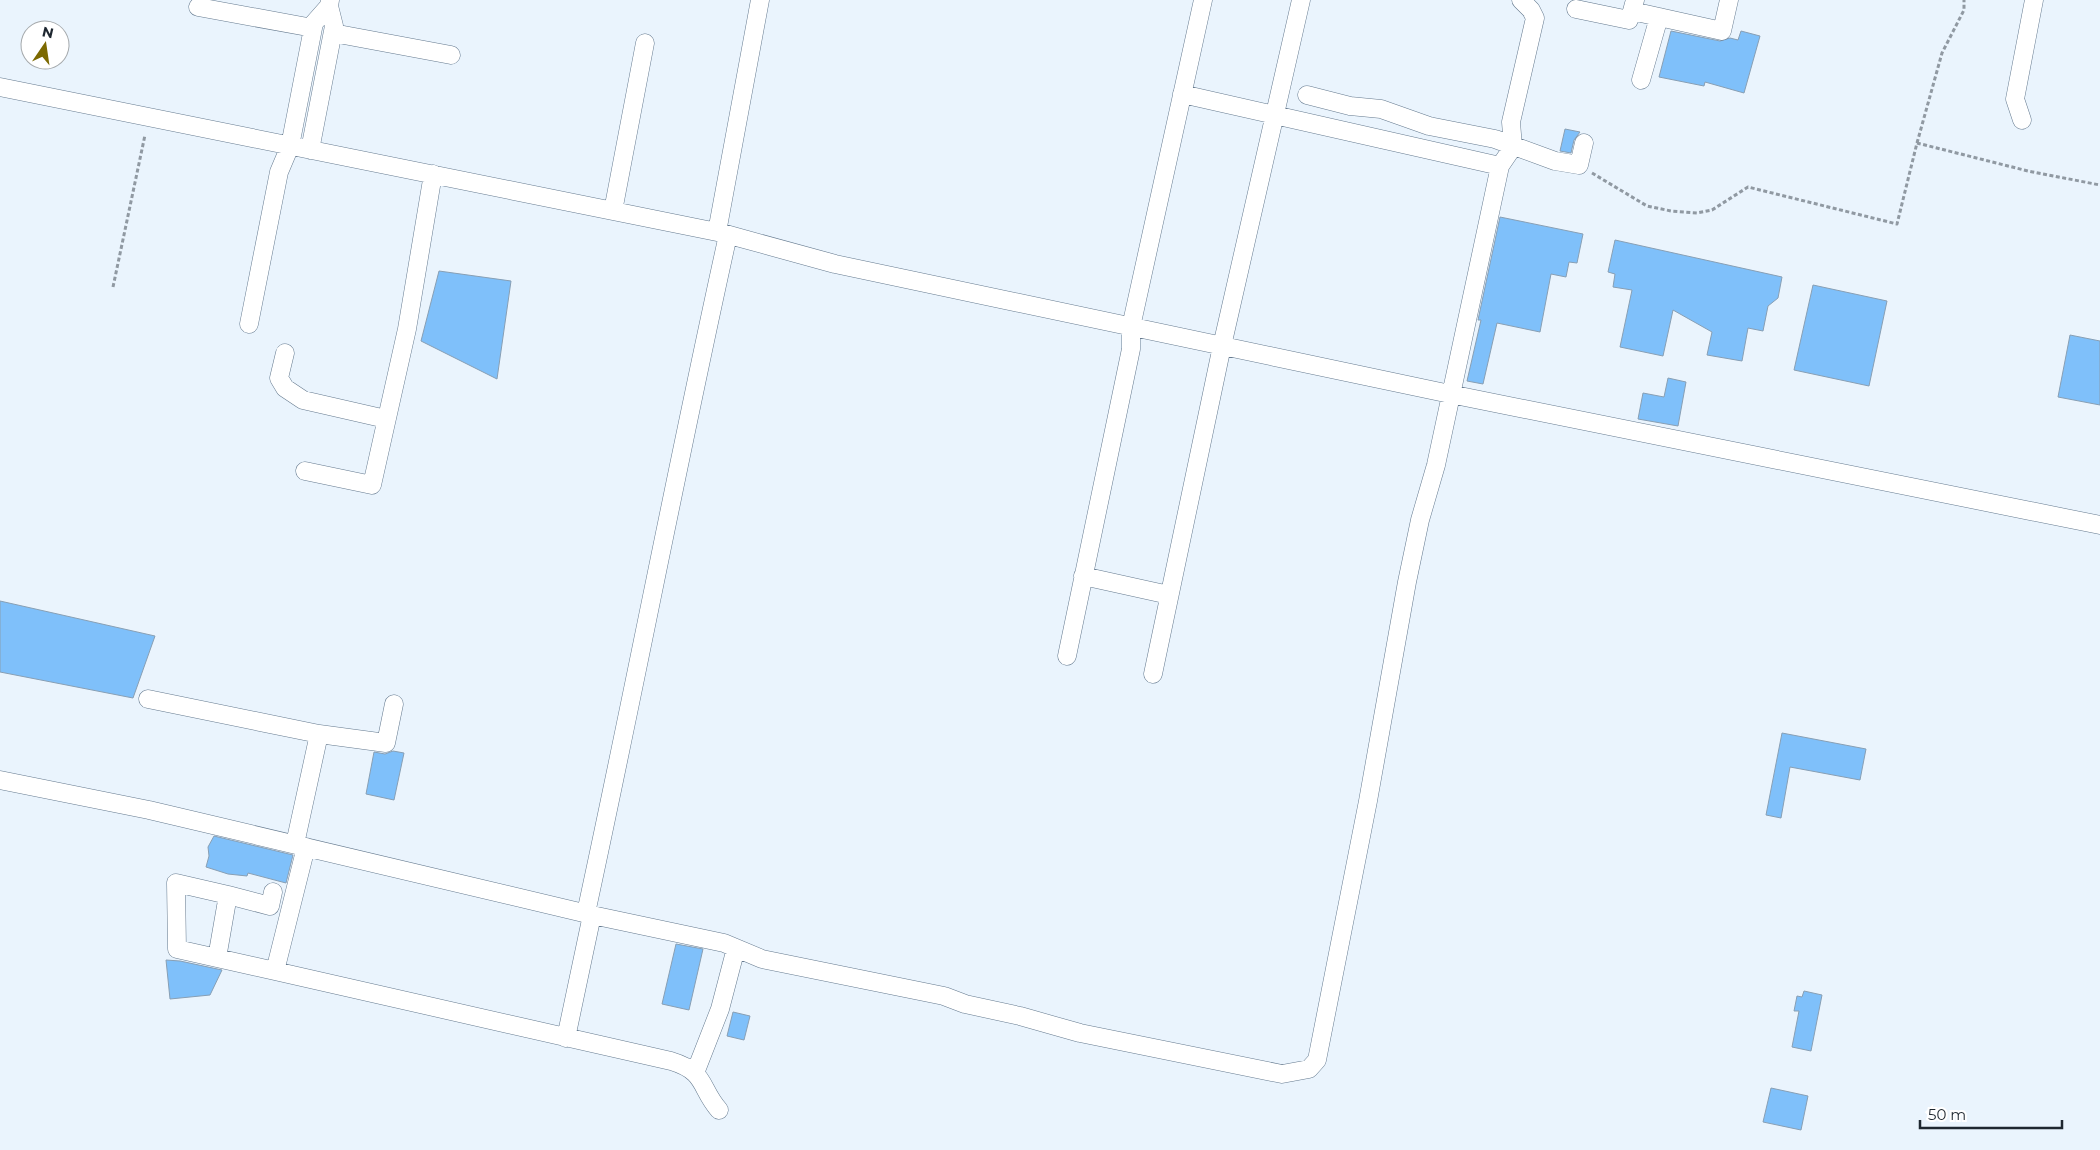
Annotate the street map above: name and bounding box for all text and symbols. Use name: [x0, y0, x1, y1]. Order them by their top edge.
north arrow: [20, 20, 70, 70]
text: N: [40, 22, 55, 42]
scale bar: [1920, 1098, 2062, 1130]
text: 50 m: [1928, 1105, 1966, 1124]

